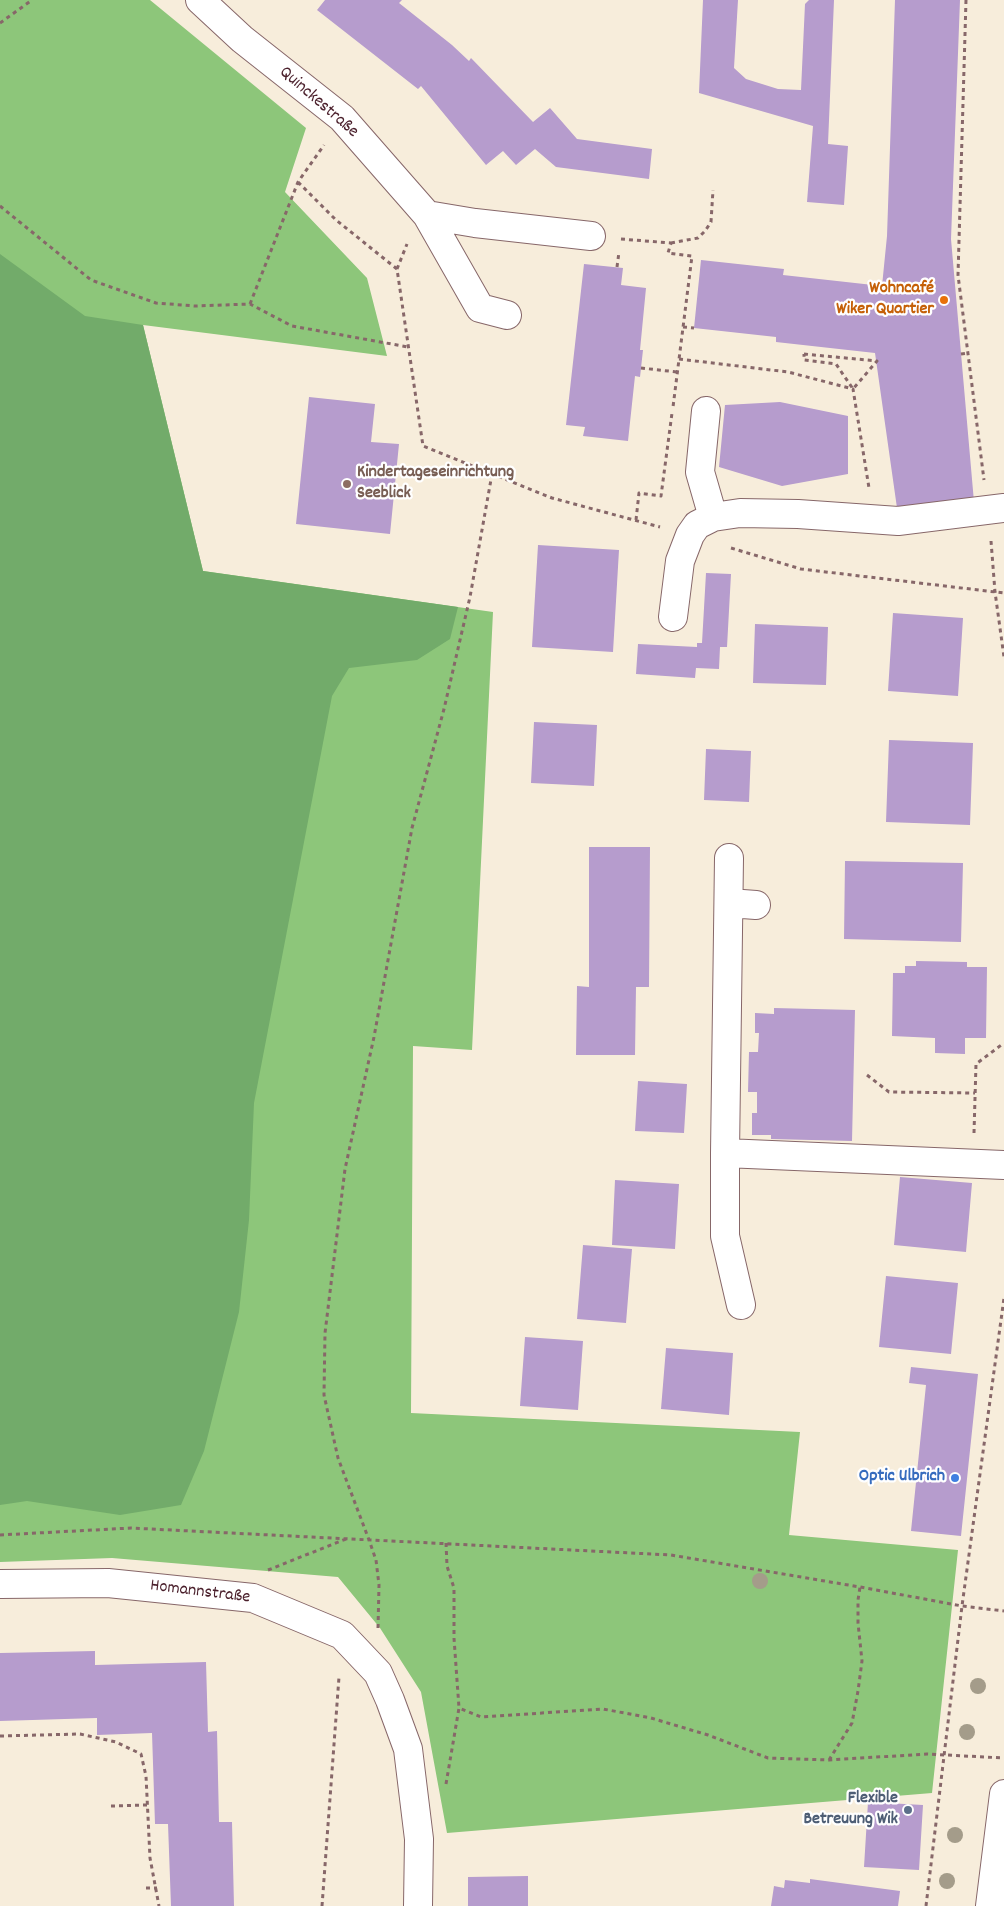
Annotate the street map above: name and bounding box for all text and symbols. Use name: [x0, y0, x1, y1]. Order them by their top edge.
street label: Quinckestraße: [274, 63, 362, 143]
place label: Wohncafé Wiker Quartier: [836, 279, 934, 322]
marker: Wohncafé Wiker Quartier: [938, 294, 950, 306]
place label: Kindertageseinrichtung Seeblick: [357, 463, 514, 506]
marker: Kindertageseinrichtung Seeblick: [341, 478, 353, 490]
place label: Optic Ulbrich: [859, 1467, 945, 1489]
marker: Optic Ulbrich: [949, 1472, 961, 1484]
street label: Homannstraße: [149, 1576, 251, 1610]
place label: Flexible Betreuung Wik: [803, 1789, 898, 1832]
marker: Flexible Betreuung Wik: [902, 1804, 914, 1816]

